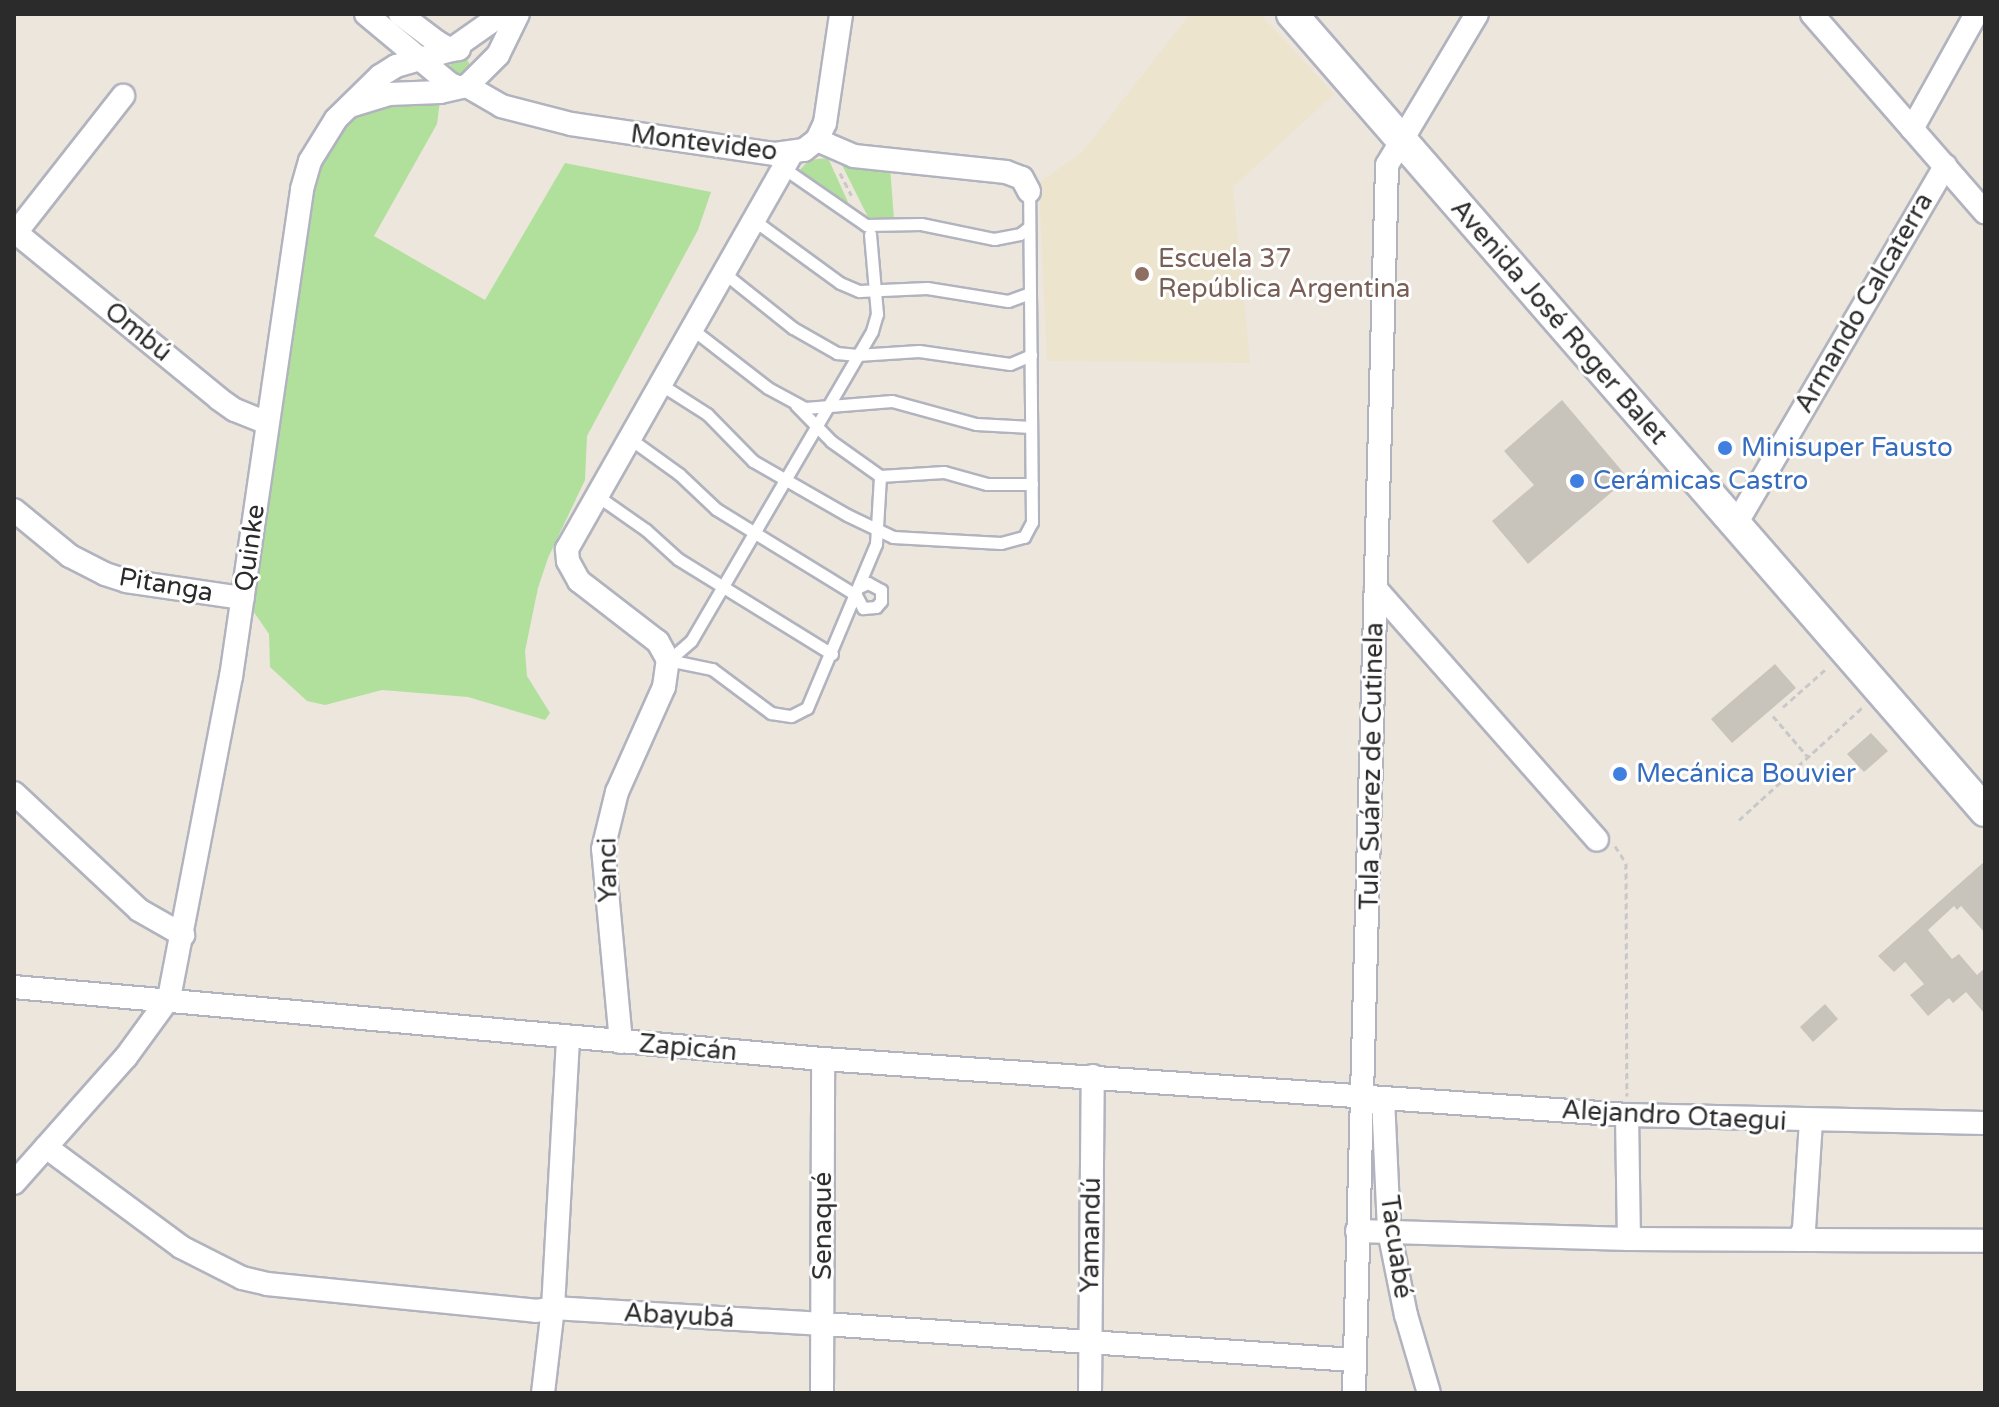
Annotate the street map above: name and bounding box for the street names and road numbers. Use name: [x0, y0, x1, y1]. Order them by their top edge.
street label: Montevideo: [629, 119, 779, 167]
street label: Armando Calcaterra: [1788, 187, 1940, 419]
street label: Avenida José Roger Balet: [1444, 193, 1674, 451]
street label: Ombú: [98, 296, 178, 368]
street label: Quinke: [228, 502, 272, 594]
street label: Pitanga: [116, 561, 216, 609]
street label: Tula Suárez de Cutinela: [1354, 622, 1390, 910]
street label: Yanci: [592, 837, 624, 903]
street label: Zapicán: [638, 1028, 738, 1068]
street label: Alejandro Otaegui: [1561, 1095, 1787, 1137]
street label: Senaqué: [807, 1172, 839, 1280]
street label: Yamandú: [1074, 1177, 1108, 1293]
street label: Tacuabé: [1373, 1193, 1419, 1301]
street label: Abayubá: [623, 1298, 735, 1334]

